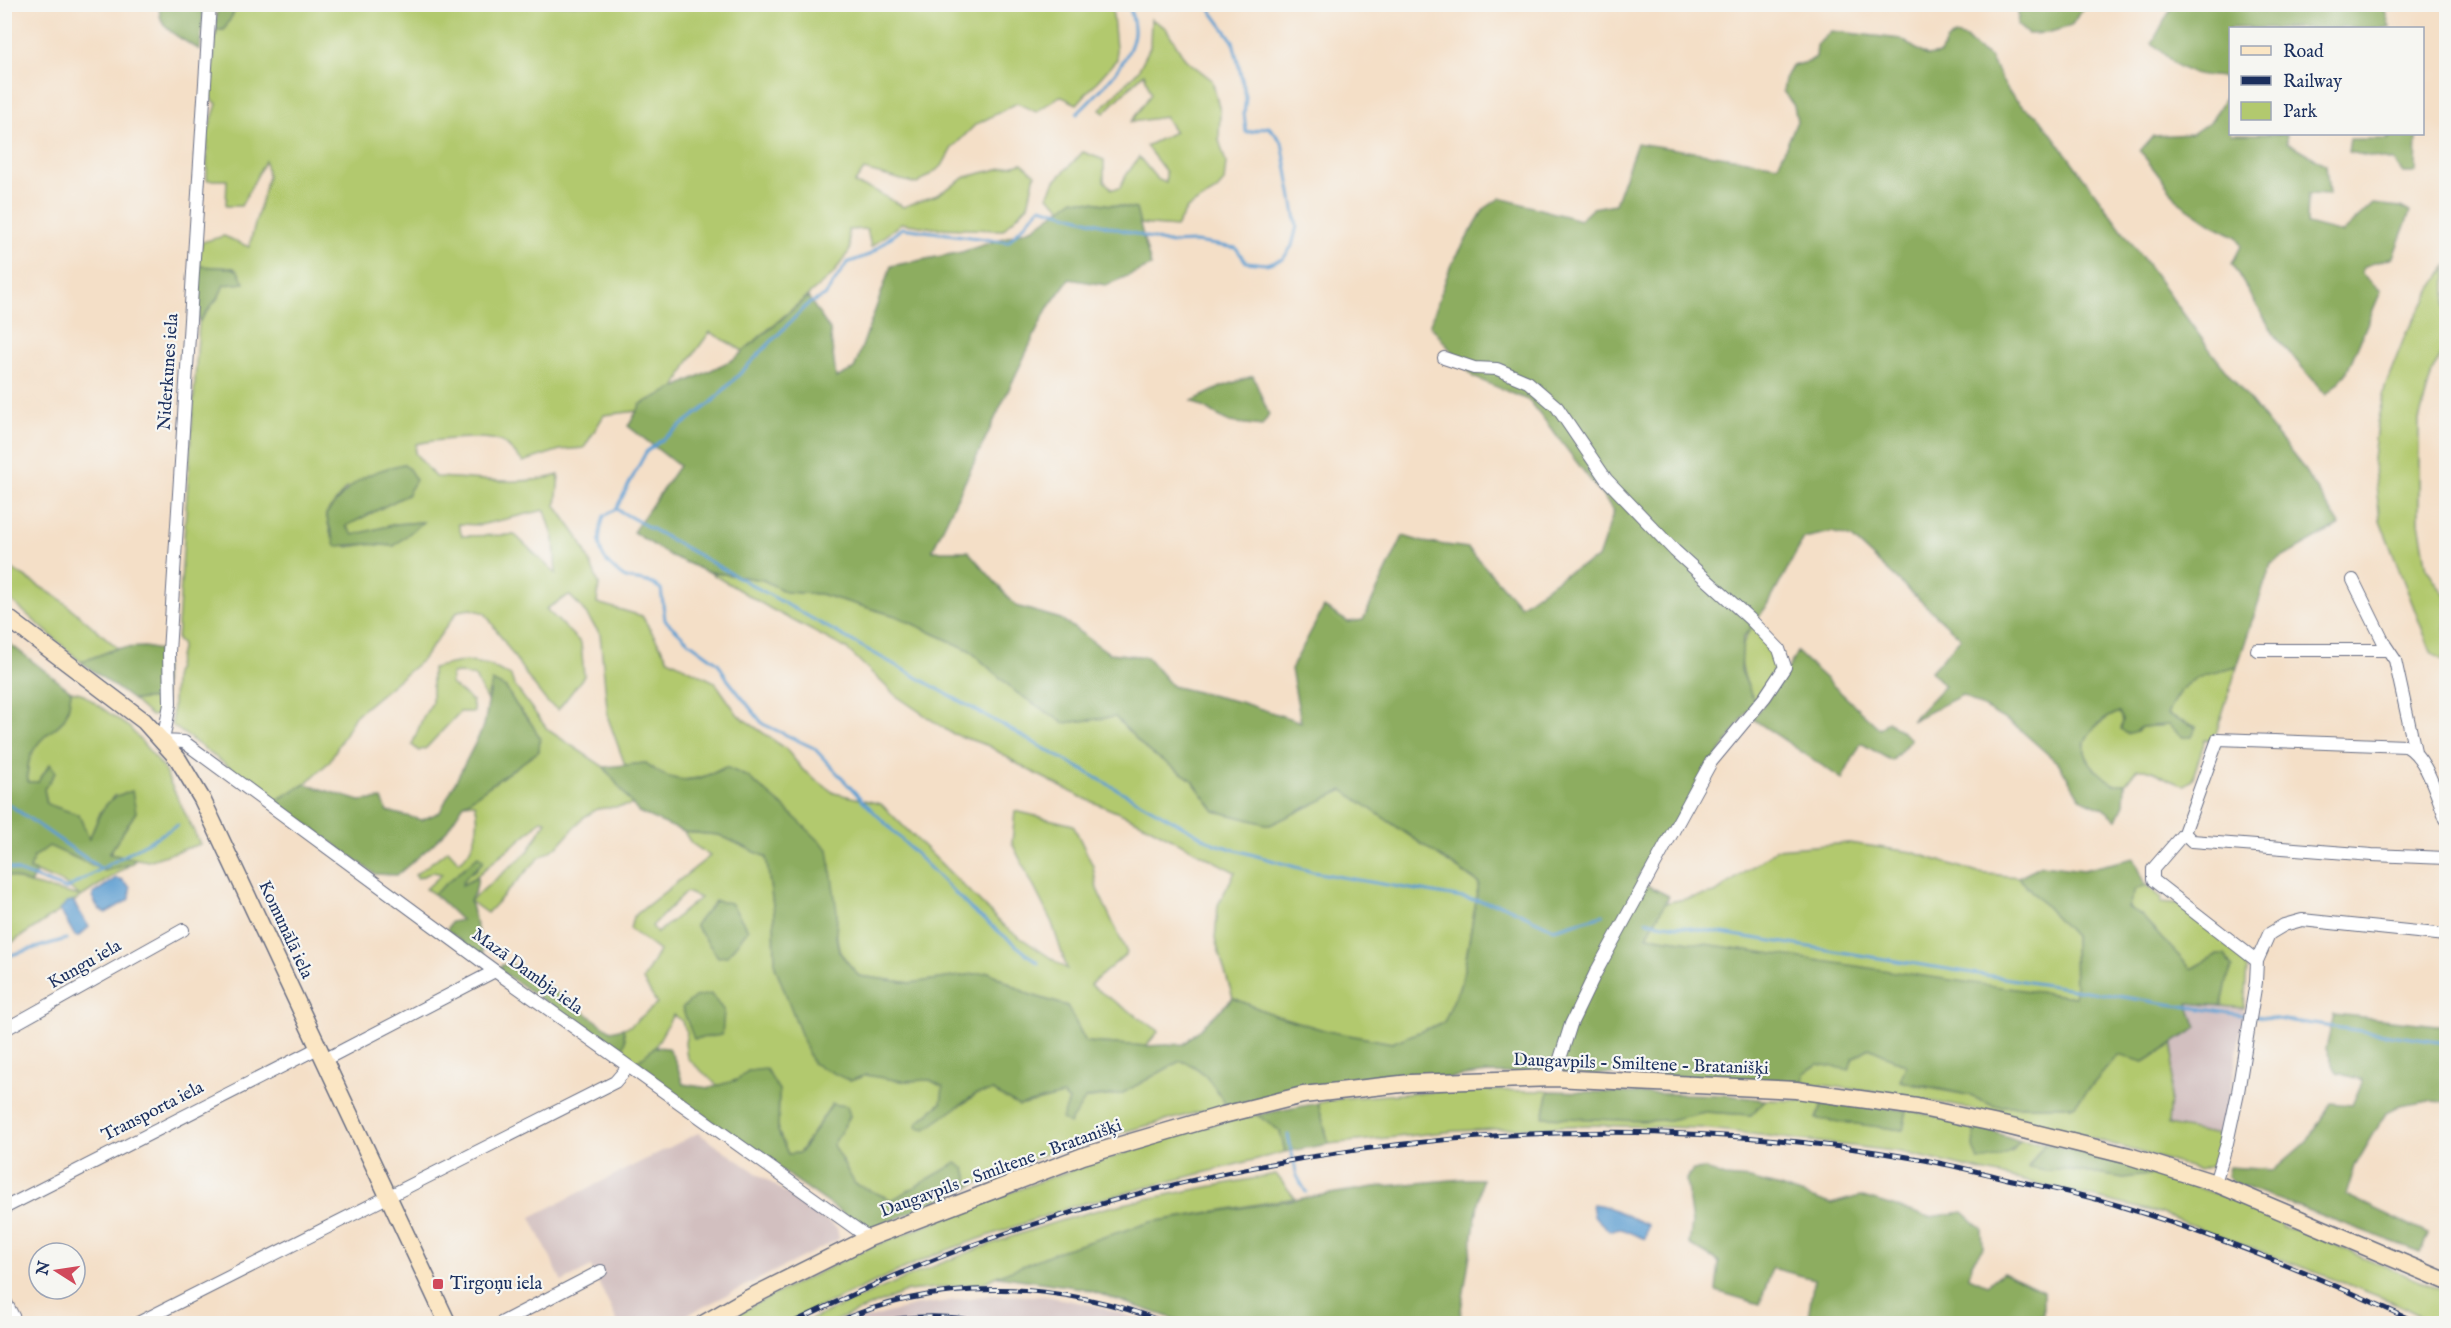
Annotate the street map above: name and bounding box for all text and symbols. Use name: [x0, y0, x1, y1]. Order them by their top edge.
legend: [2229, 27, 2424, 135]
text: Road: [2283, 41, 2324, 64]
text: Railway: [2283, 71, 2342, 94]
text: Park: [2283, 101, 2318, 124]
street label: Niderkunes iela: [153, 312, 185, 431]
street label: Komunālā iela: [252, 877, 318, 983]
street label: Mazā Dambja iela: [467, 924, 587, 1020]
street label: Kungu iela: [44, 935, 126, 995]
street label: Daugavpils - Smiltene - Bratanišķi: [1513, 1049, 1769, 1081]
street label: Transporta iela: [98, 1076, 208, 1148]
street label: Daugavpils - Smiltene - Bratanišķi: [877, 1114, 1125, 1224]
north arrow: [27, 1241, 87, 1301]
text: N: [33, 1259, 56, 1278]
place label: Tirgoņu iela: [450, 1273, 543, 1296]
marker: Tirgoņu iela: [431, 1277, 445, 1291]

